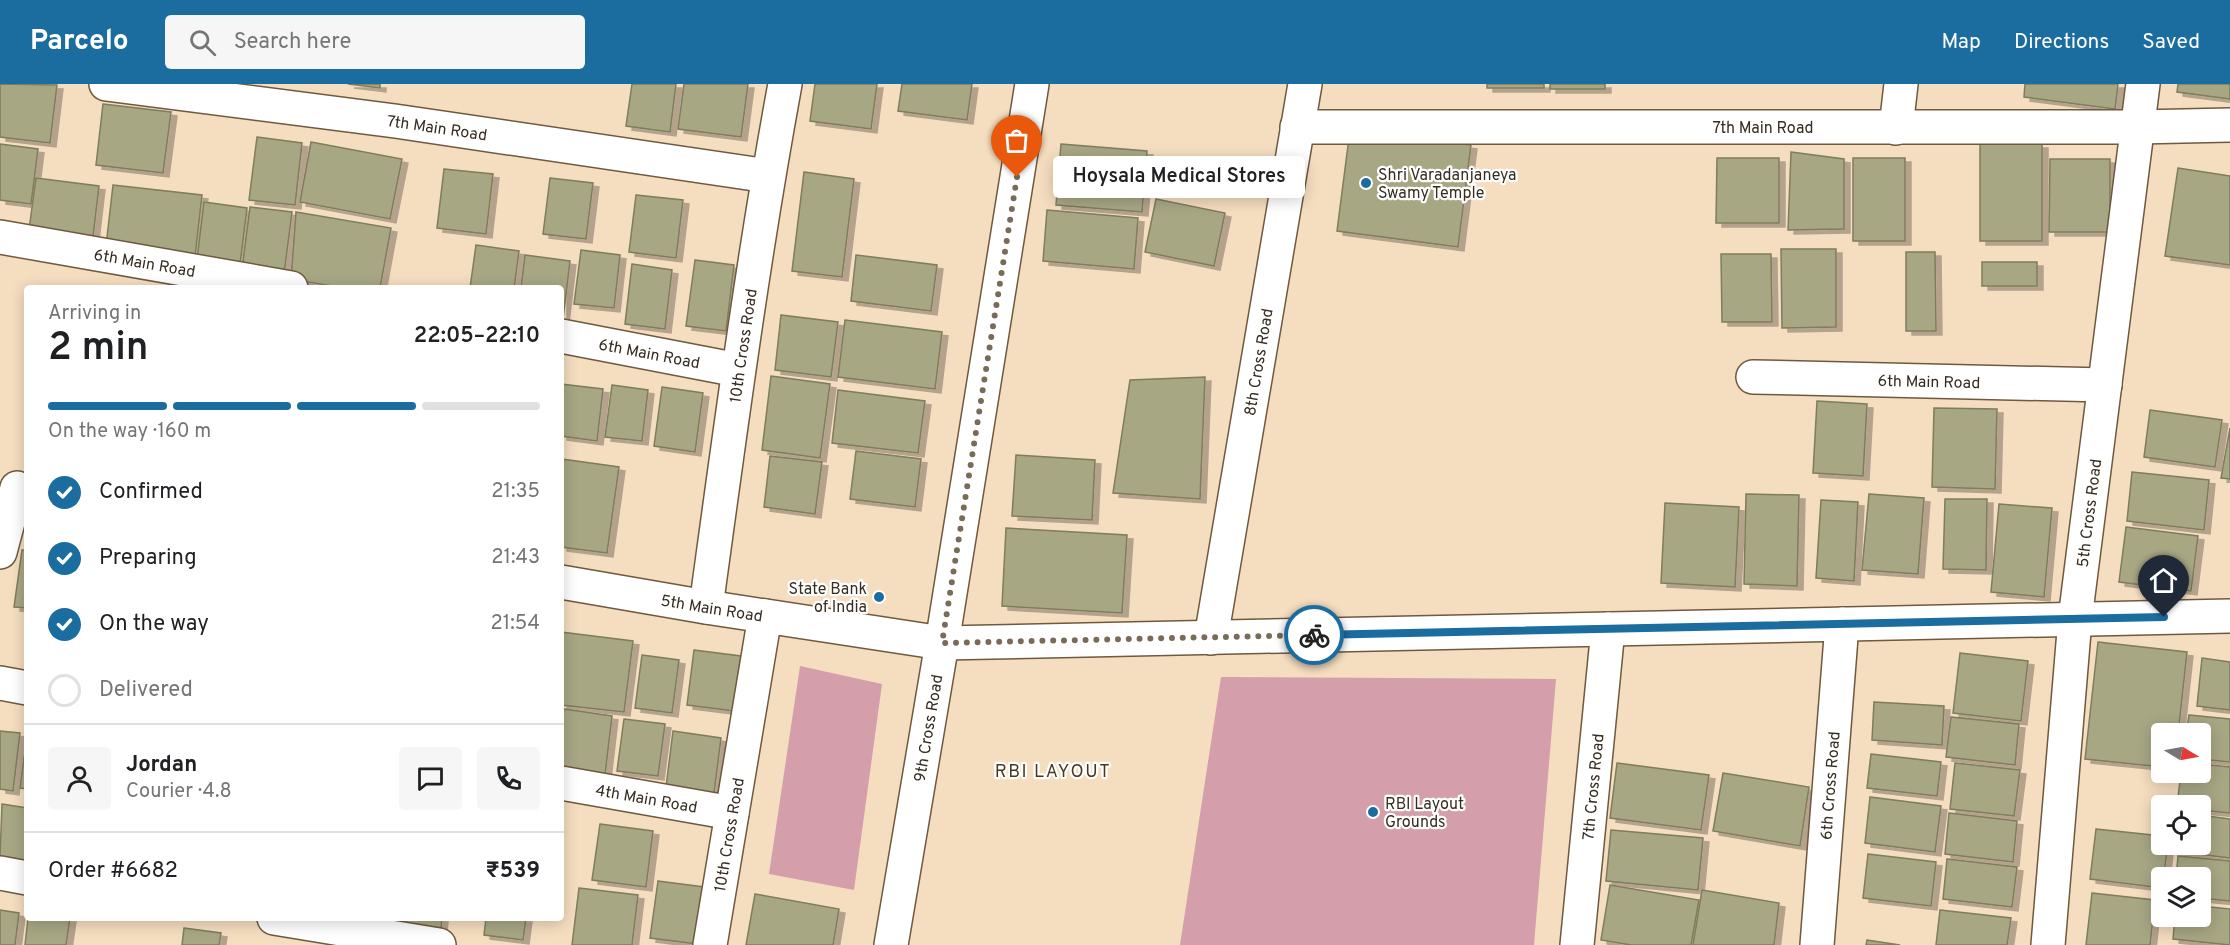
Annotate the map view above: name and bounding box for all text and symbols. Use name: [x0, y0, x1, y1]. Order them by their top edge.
search box: [165, 15, 585, 69]
text: Parcelo: [30, 24, 129, 60]
icon: search: [186, 26, 219, 59]
text: Search here: [234, 29, 351, 56]
text: Map: [1941, 29, 1981, 56]
text: Directions: [2014, 29, 2109, 56]
text: Saved: [2142, 29, 2200, 56]
street label: 7th Main Road: [386, 112, 488, 146]
pin: [991, 115, 1042, 177]
street label: 7th Main Road: [1712, 119, 1814, 139]
icon: bag: [1000, 124, 1033, 157]
callout: Hoysala Medical Stores: [1053, 156, 1305, 198]
text: Hoysala Medical Stores: [1072, 164, 1286, 190]
place label: Shri Varadanjaneya Swamy Temple: [1378, 166, 1517, 204]
marker: Shri Varadanjaneya Swamy Temple: [1359, 176, 1373, 190]
street label: 6th Main Road: [92, 246, 197, 283]
street label: 10th Cross Road: [726, 287, 763, 404]
text: Arriving in: [48, 301, 141, 327]
street label: 8th Cross Road: [1241, 307, 1279, 418]
text: 22:05–22:10: [414, 323, 540, 350]
text: 2 min: [48, 325, 149, 374]
street label: 6th Main Road: [597, 335, 701, 374]
street label: 6th Main Road: [1877, 372, 1981, 394]
text: On the way · 160 m: [48, 419, 211, 445]
street label: 5th Cross Road: [2074, 458, 2107, 569]
icon: check: [48, 476, 81, 509]
text: Confirmed: [99, 479, 203, 506]
text: 21:35: [491, 479, 540, 505]
icon: check: [48, 542, 81, 575]
text: Preparing: [99, 545, 197, 572]
text: 21:43: [491, 545, 540, 571]
pin: [2138, 555, 2189, 617]
icon: home: [2147, 564, 2180, 597]
place label: State Bank of India: [788, 580, 867, 618]
marker: State Bank of India: [872, 590, 886, 604]
street label: 5th Main Road: [659, 591, 764, 628]
courier: [1284, 605, 1344, 665]
icon: check: [48, 608, 81, 641]
text: On the way: [99, 611, 209, 638]
text: 21:54: [491, 611, 540, 637]
icon: bike: [1298, 619, 1331, 652]
street label: 9th Cross Road: [911, 673, 949, 784]
text: Delivered: [99, 677, 193, 704]
north arrow: [2151, 723, 2211, 783]
map controls: [2151, 723, 2211, 927]
street label: 6th Cross Road: [1817, 731, 1846, 841]
street label: 7th Cross Road: [1579, 733, 1610, 841]
button: person: [48, 747, 111, 810]
button: chat: [399, 747, 462, 810]
button: phone: [477, 747, 540, 810]
text: Jordan: [126, 752, 197, 779]
district label: RBI LAYOUT: [995, 761, 1111, 784]
street label: 10th Cross Road: [711, 776, 750, 894]
text: Courier · 4.8: [126, 779, 232, 805]
street label: 4th Main Road: [594, 781, 699, 819]
place label: RBI Layout Grounds: [1385, 795, 1464, 833]
button: locate: [2151, 795, 2211, 855]
marker: RBI Layout Grounds: [1366, 805, 1380, 819]
text: Order #6682: [48, 858, 178, 885]
text: ₹539: [485, 858, 540, 885]
button: layers: [2151, 867, 2211, 927]

